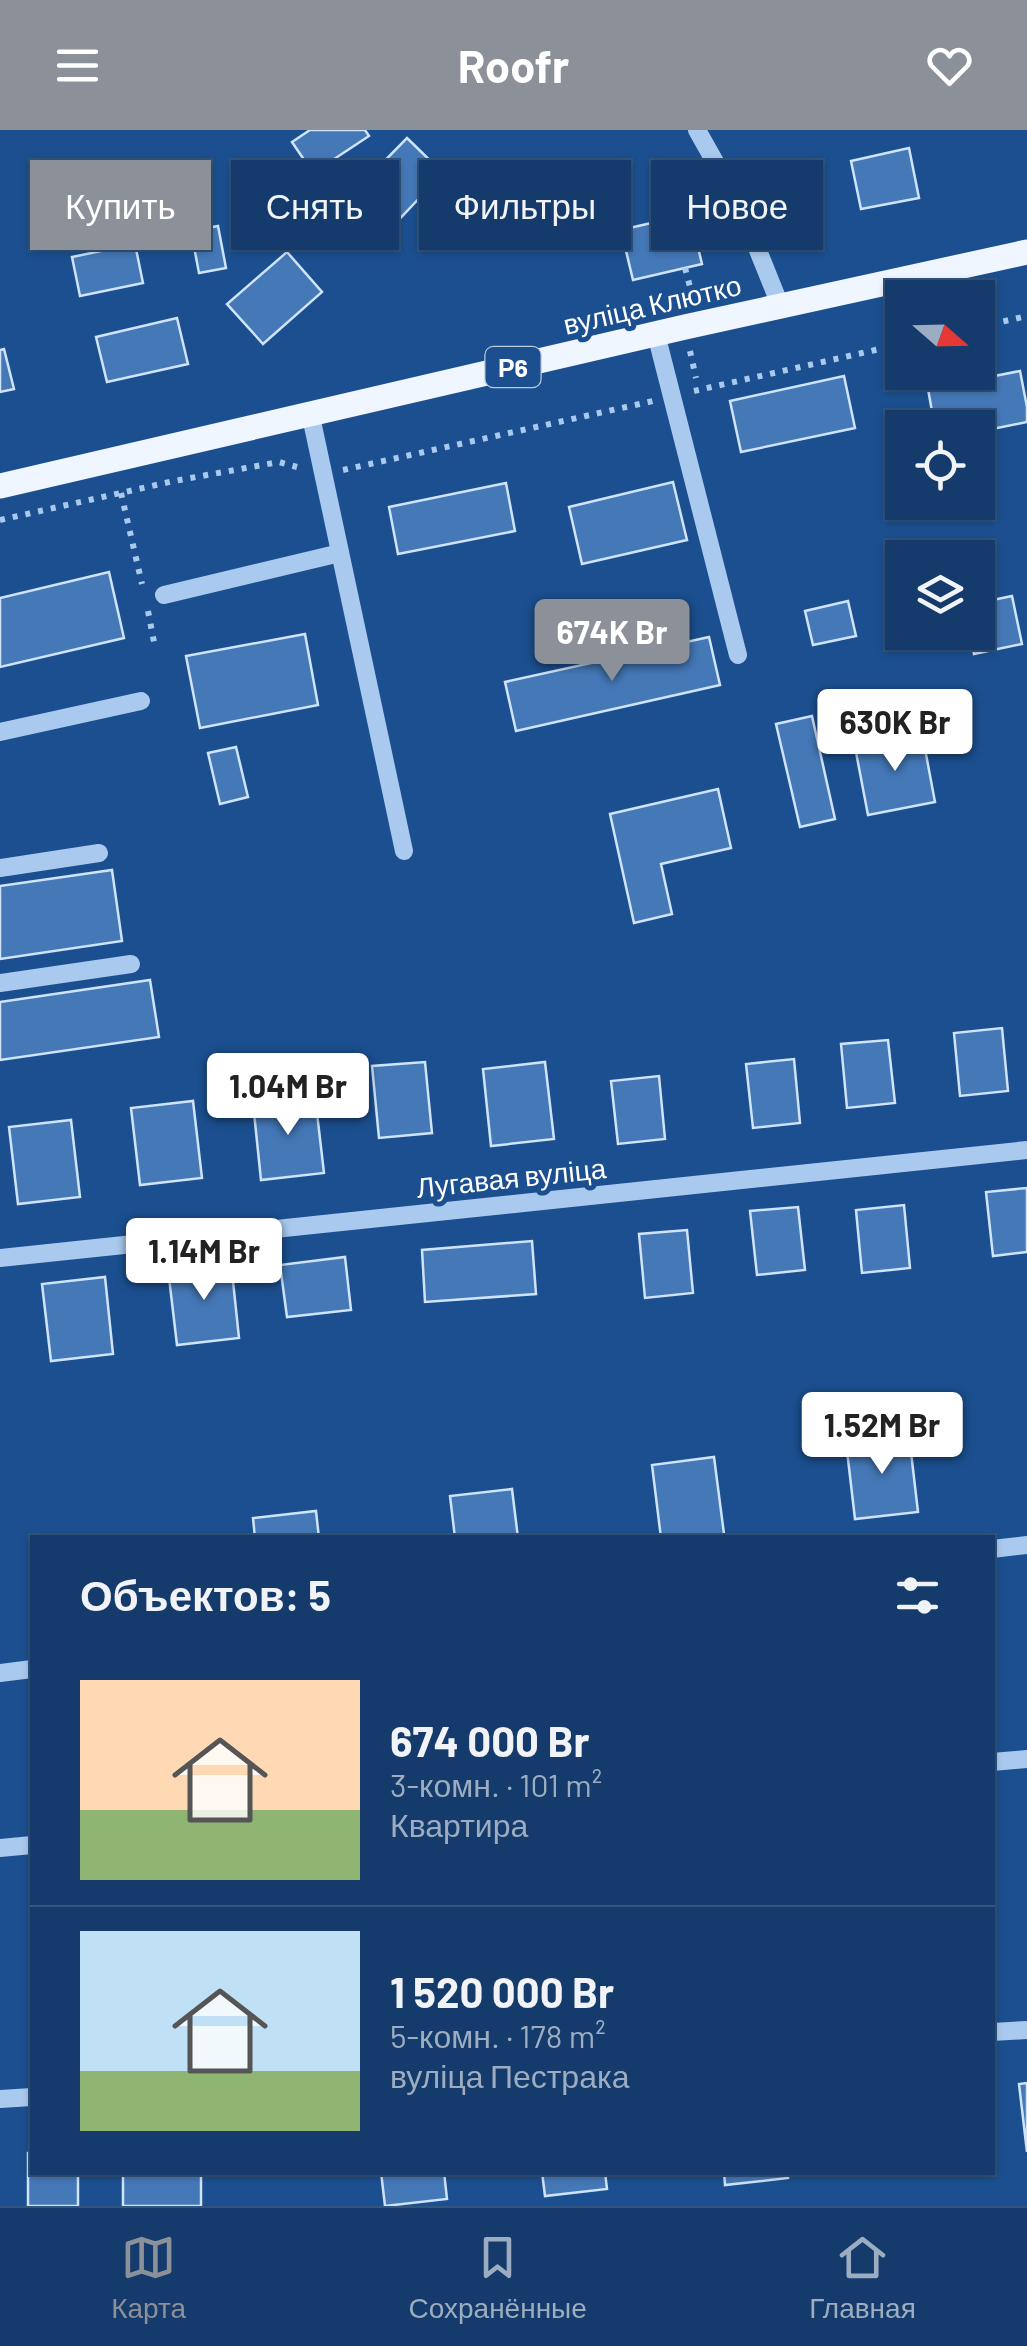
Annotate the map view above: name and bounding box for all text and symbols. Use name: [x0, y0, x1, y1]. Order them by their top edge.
icon: menu: [50, 38, 105, 93]
text: Roofr: [458, 38, 569, 92]
icon: heart: [922, 38, 977, 93]
chip: Купить: [30, 160, 211, 250]
chip: Снять: [231, 160, 399, 250]
chip: Фильтры: [419, 160, 631, 250]
chip: Новое: [651, 160, 823, 250]
street label: вуліца Клютко: [560, 267, 744, 341]
north arrow: [885, 280, 995, 390]
map controls: [885, 280, 995, 650]
road number: Р6: [486, 347, 540, 387]
button: locate: [885, 410, 995, 520]
button: layers: [885, 540, 995, 650]
pin: 674K Br: [520, 599, 704, 684]
text: 674K Br: [557, 612, 667, 650]
pin: 630K Br: [803, 689, 987, 774]
text: 630K Br: [839, 702, 951, 740]
pin: 1.04M Br: [185, 1053, 391, 1138]
text: 1.04M Br: [229, 1066, 347, 1104]
street label: Лугавая вуліца: [414, 1150, 608, 1204]
pin: 1.14M Br: [101, 1218, 307, 1303]
text: 1.14M Br: [148, 1231, 260, 1269]
pin: 1.52M Br: [779, 1392, 985, 1477]
text: 1.52M Br: [824, 1405, 940, 1443]
icon: filters: [890, 1568, 945, 1623]
text: Объектов: 5: [80, 1569, 331, 1619]
text: 674 000 Br: [390, 1715, 590, 1765]
icon: home: [160, 1720, 280, 1840]
text: 3-комн. · 101 m²: [390, 1765, 602, 1803]
text: Квартира: [390, 1805, 528, 1843]
text: 1 520 000 Br: [390, 1966, 614, 2016]
icon: home: [160, 1971, 280, 2091]
text: 5-комн. · 178 m²: [390, 2016, 606, 2054]
text: вуліца Пестрака: [390, 2056, 629, 2094]
tab: Карта: [111, 2230, 186, 2325]
tab: Сохранённые: [409, 2230, 587, 2325]
tab: Главная: [809, 2230, 916, 2325]

